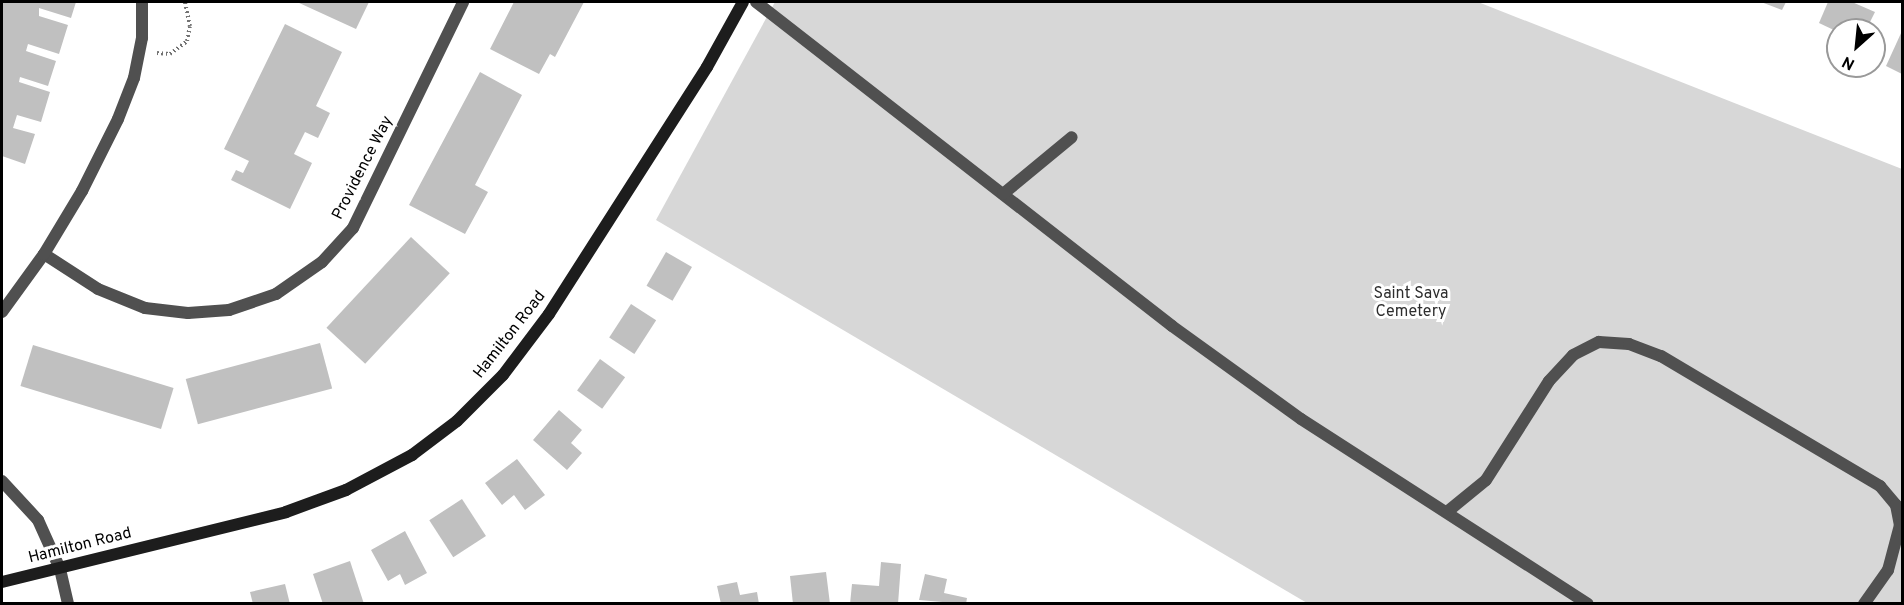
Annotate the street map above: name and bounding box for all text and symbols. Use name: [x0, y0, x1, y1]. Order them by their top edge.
north arrow: [1826, 18, 1886, 78]
text: N: [1839, 51, 1858, 74]
street label: Providence Way: [328, 113, 398, 223]
park label: Saint Sava Cemetery: [1374, 284, 1448, 322]
street label: Hamilton Road: [470, 287, 550, 383]
street label: Hamilton Road: [26, 524, 134, 568]

